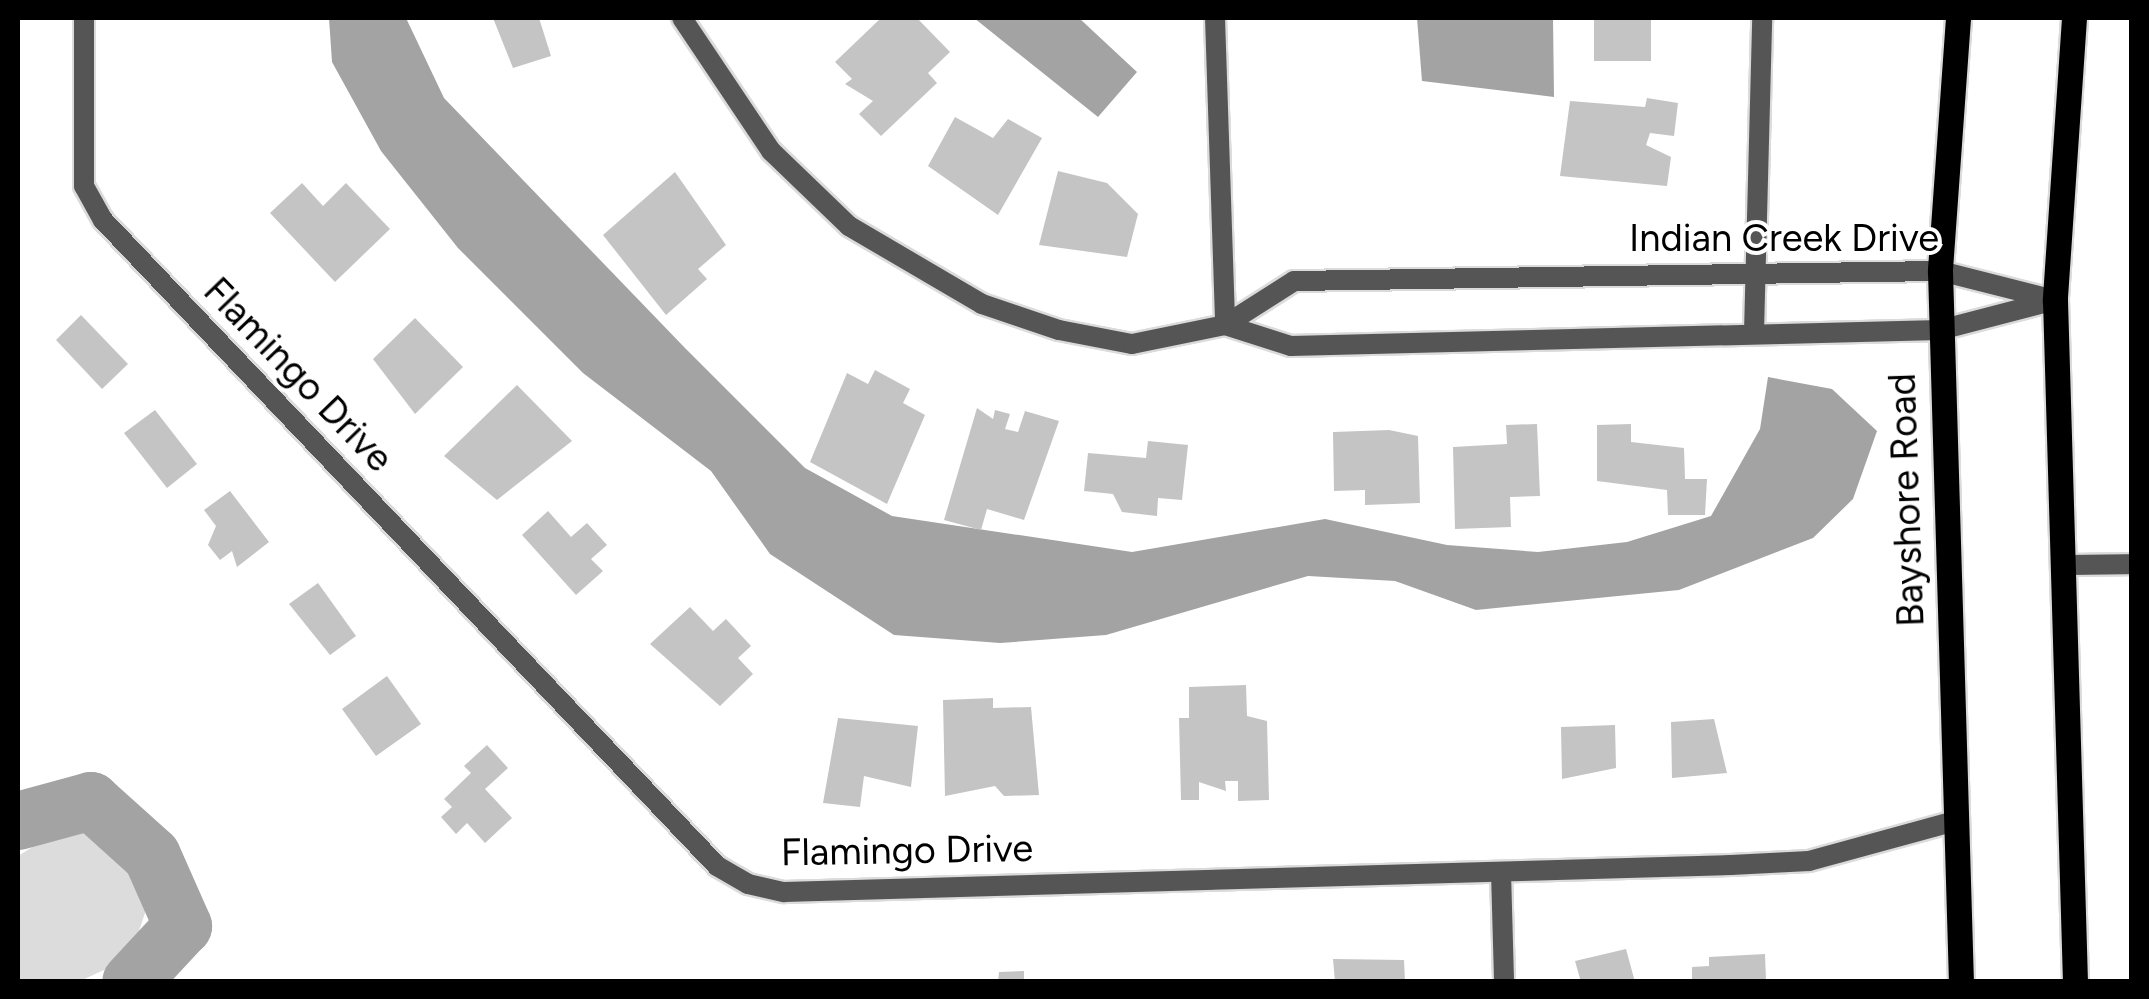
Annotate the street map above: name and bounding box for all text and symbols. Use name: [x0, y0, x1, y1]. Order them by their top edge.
street label: Indian Creek Drive: [1629, 216, 1939, 262]
street label: Flamingo Drive: [194, 268, 402, 482]
street label: Bayshore Road: [1880, 372, 1934, 628]
street label: Flamingo Drive: [780, 826, 1034, 876]

